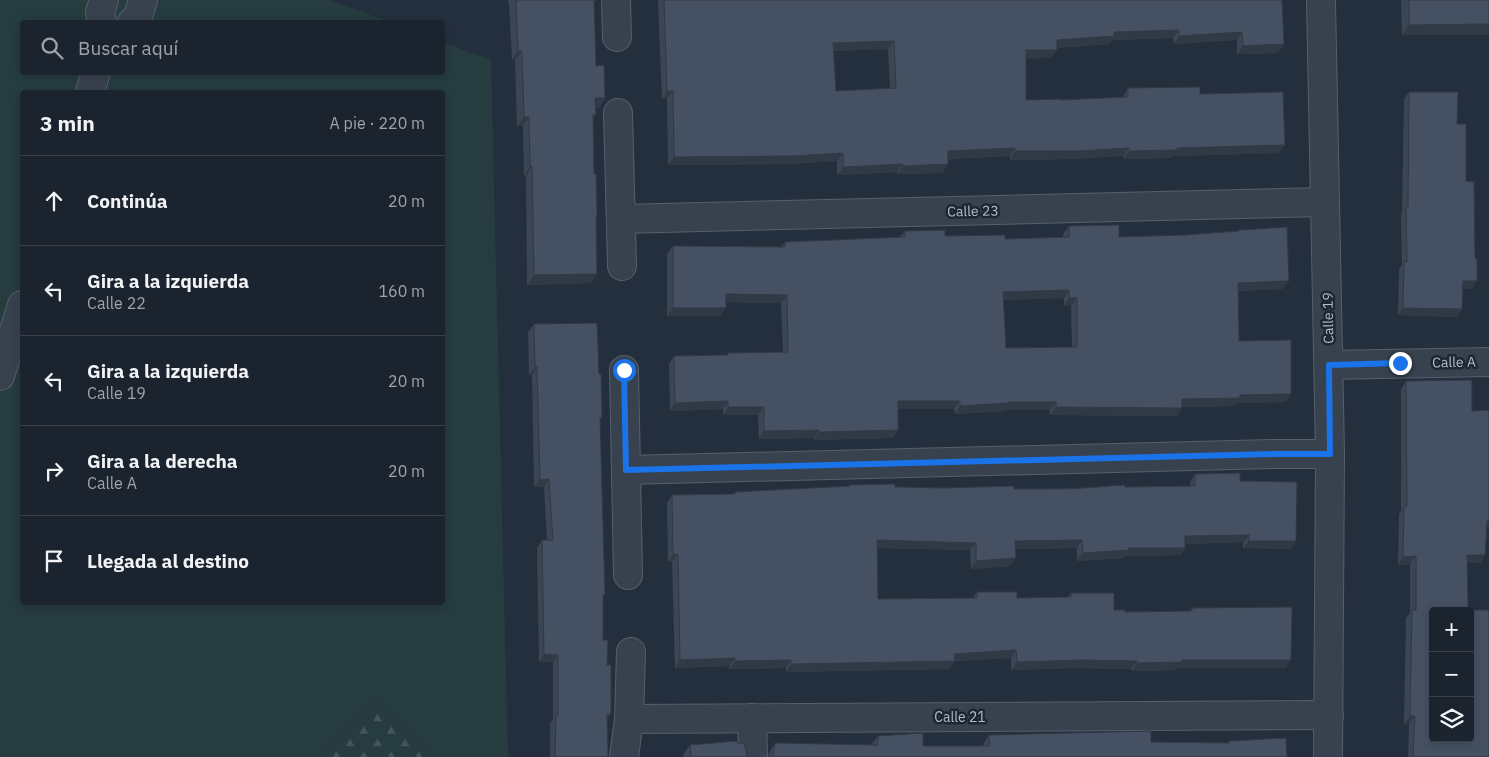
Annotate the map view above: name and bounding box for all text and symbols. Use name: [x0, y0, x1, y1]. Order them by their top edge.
search box: [20, 20, 445, 75]
icon: search: [38, 34, 66, 62]
text: Buscar aquí: [78, 36, 178, 60]
text: 3 min: [40, 109, 95, 137]
text: A pie · 220 m: [330, 113, 425, 133]
icon: ahead: [40, 187, 68, 215]
text: Continúa: [87, 189, 168, 213]
text: 20 m: [388, 191, 425, 211]
street label: Calle 23: [947, 202, 999, 220]
text: Gira a la izquierda: [87, 269, 249, 293]
icon: left: [40, 277, 68, 305]
text: 160 m: [378, 281, 425, 301]
street label: Calle 19: [1319, 292, 1337, 344]
text: Calle 22: [87, 293, 146, 313]
route end: [1389, 352, 1412, 375]
street label: Calle A: [1432, 353, 1476, 371]
text: Gira a la izquierda: [87, 359, 249, 383]
route start: [613, 359, 636, 382]
icon: left: [40, 367, 68, 395]
text: 20 m: [388, 371, 425, 391]
text: Calle 19: [87, 383, 146, 403]
text: Gira a la derecha: [87, 449, 238, 473]
icon: right: [40, 457, 68, 485]
text: 20 m: [388, 461, 425, 481]
text: Calle A: [87, 473, 137, 493]
icon: arrive: [40, 547, 68, 575]
text: Llegada al destino: [87, 549, 249, 573]
map controls: [1429, 607, 1474, 742]
button: +: [1429, 607, 1474, 652]
button: −: [1429, 652, 1474, 697]
button: layers: [1429, 697, 1474, 742]
street label: Calle 21: [934, 708, 986, 726]

